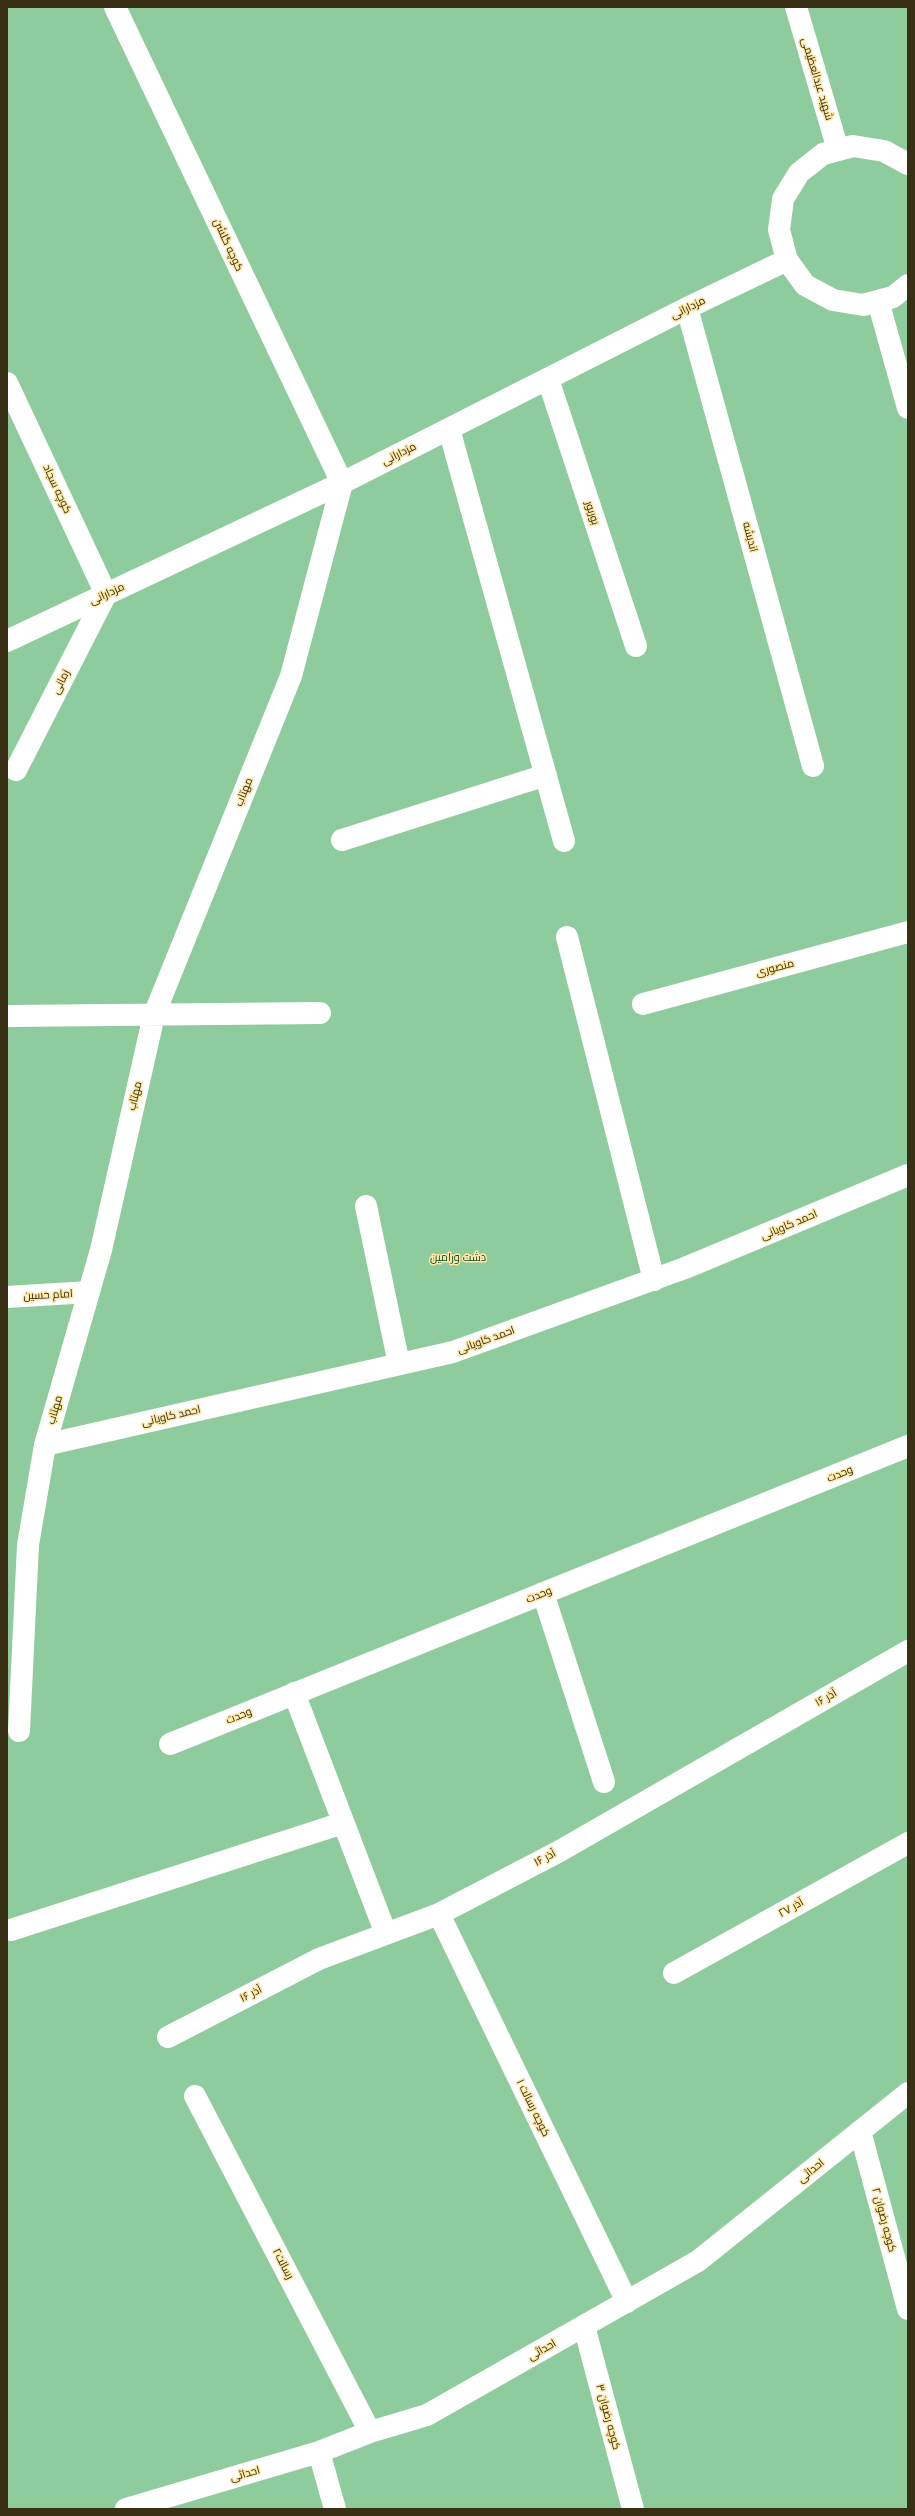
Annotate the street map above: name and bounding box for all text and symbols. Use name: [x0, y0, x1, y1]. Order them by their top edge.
street label: شهید عبدالعظیمی: [798, 36, 836, 122]
street label: کوچه گلشن: [210, 217, 246, 273]
street label: مزدارانی: [668, 294, 708, 322]
street label: مزدارانی: [379, 440, 419, 468]
street label: کوچه سجاد: [40, 462, 74, 516]
street label: بوربور: [582, 499, 602, 527]
street label: اندیشه: [740, 521, 760, 553]
street label: مزدارانی: [87, 580, 127, 608]
street label: زمانی: [49, 667, 73, 697]
street label: مهتاب: [232, 776, 256, 808]
street label: منصوری: [755, 957, 795, 979]
street label: مهتاب: [125, 1080, 145, 1112]
street label: احمد کاویانی: [759, 1207, 819, 1243]
park label: دشت ورامین: [430, 1251, 486, 1265]
street label: امام حسین: [23, 1287, 73, 1303]
street label: احمد کاویانی: [455, 1324, 517, 1356]
street label: مهتاب: [45, 1394, 65, 1426]
street label: احمد کاویانی: [140, 1403, 202, 1429]
street label: وحدت: [825, 1463, 855, 1485]
street label: وحدت: [524, 1584, 554, 1606]
street label: ۱۶ آذر: [813, 1687, 839, 1709]
street label: وحدت: [224, 1705, 254, 1727]
street label: ۱۶ آذر: [532, 1847, 558, 1869]
street label: ۲۷ آذر: [776, 1896, 806, 1920]
street label: ۱۶ آذر: [238, 1983, 264, 2005]
street label: ۱ کوچه رسالت: [513, 2077, 553, 2139]
street label: احداثی: [795, 2156, 827, 2186]
street label: کوچه رضوان ۲: [869, 2187, 899, 2253]
street label: رسالت۲: [270, 2246, 296, 2282]
street label: احداثی: [525, 2337, 559, 2363]
street label: کوچه رضوان ۳: [593, 2383, 623, 2451]
street label: احداثی: [228, 2463, 262, 2485]

